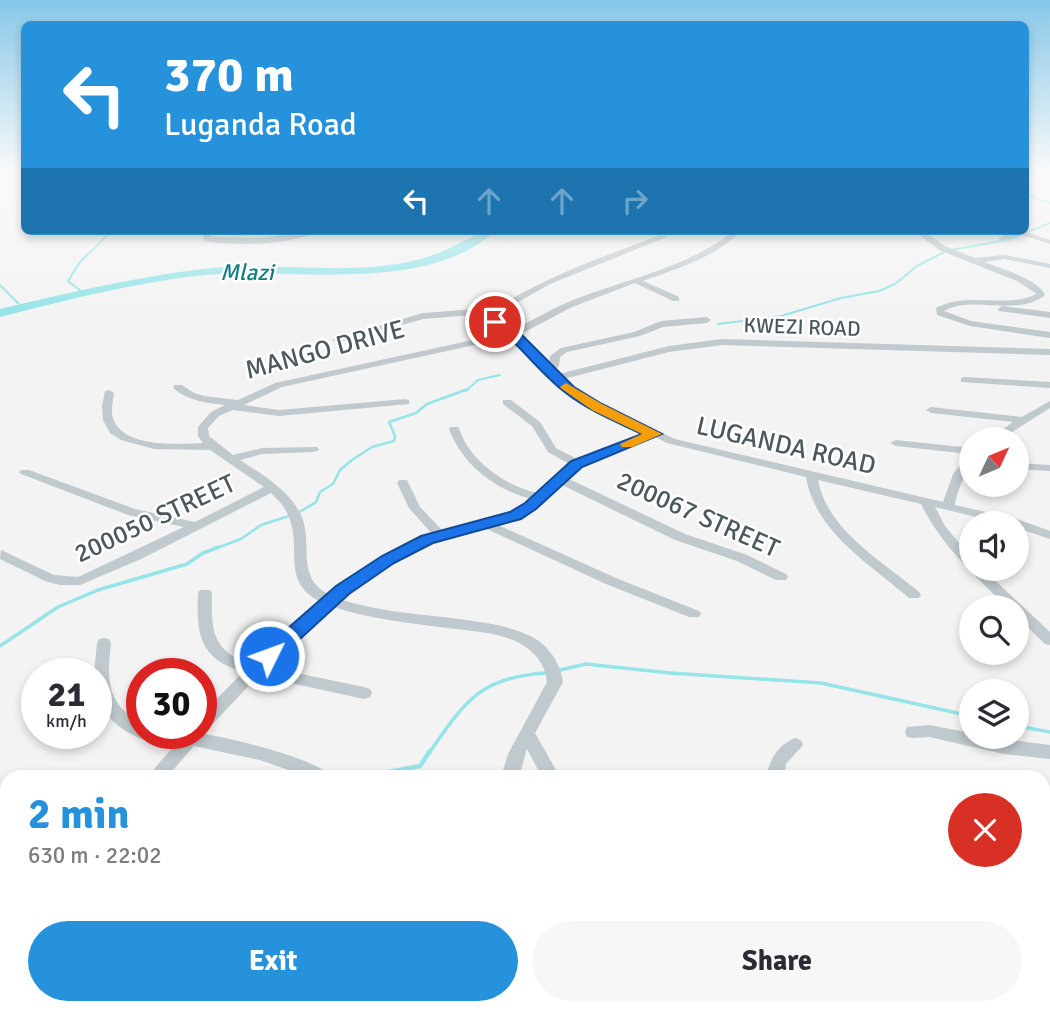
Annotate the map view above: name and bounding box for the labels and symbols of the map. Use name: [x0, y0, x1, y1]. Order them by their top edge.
water label: Mlazi: [220, 258, 277, 287]
pin: [465, 292, 525, 352]
street label: KWEZI ROAD: [743, 312, 861, 342]
street label: MANGO DRIVE: [242, 313, 408, 387]
street label: LUGANDA ROAD: [693, 410, 879, 482]
north arrow: [959, 427, 1029, 497]
street label: 200067 STREET: [612, 465, 784, 565]
street label: 200050 STREET: [69, 468, 241, 570]
position arrow: [232, 619, 306, 693]
speed limit sign: 30: [126, 658, 217, 749]

